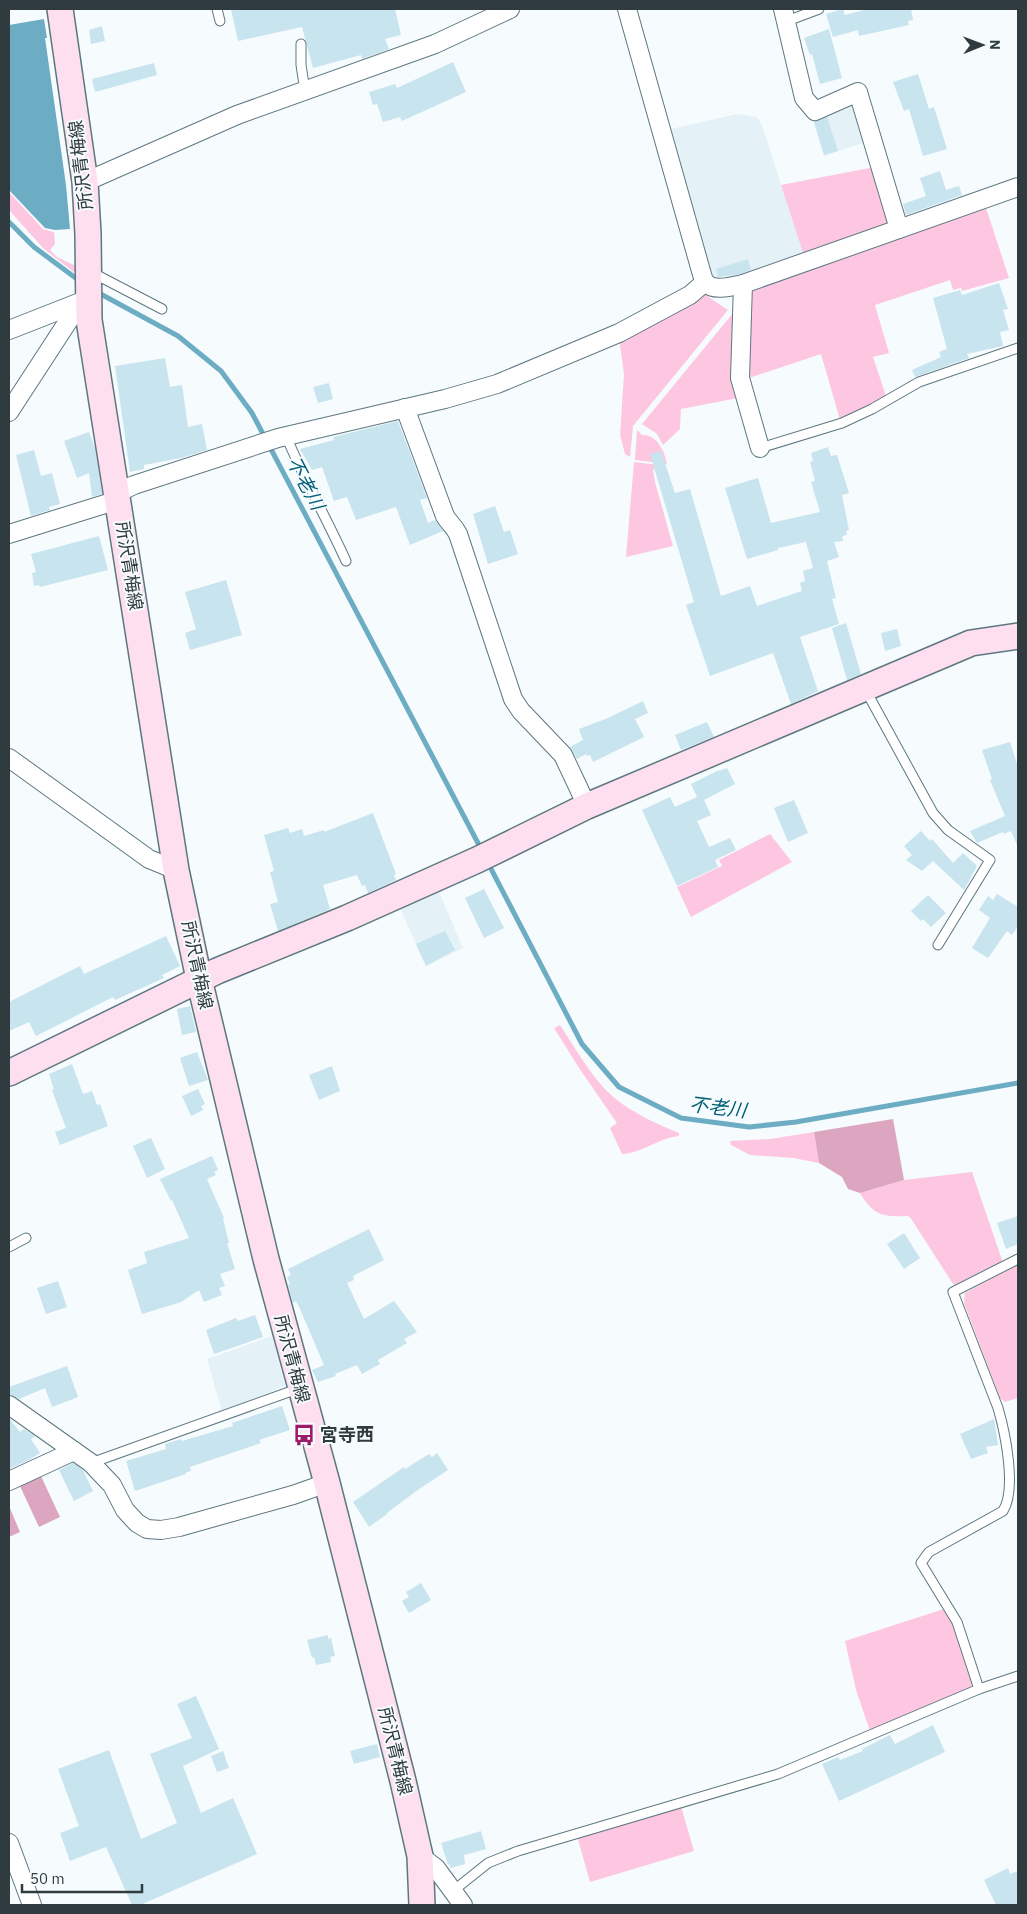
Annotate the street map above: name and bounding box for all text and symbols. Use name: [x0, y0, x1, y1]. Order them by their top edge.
north arrow: [957, 20, 1007, 70]
text: N: [986, 40, 1004, 50]
street label: 所沢青梅線: [64, 119, 97, 211]
water label: 不老川: [282, 452, 331, 516]
street label: 所沢青梅線: [111, 520, 148, 612]
street label: 所沢青梅線: [177, 918, 218, 1011]
water label: 不老川: [688, 1092, 750, 1123]
street label: 所沢青梅線: [270, 1312, 315, 1405]
bus stop icon: 宮寺西: [291, 1422, 317, 1448]
place label: 宮寺西: [320, 1423, 374, 1446]
street label: 所沢青梅線: [373, 1704, 418, 1797]
scale bar: [22, 1862, 142, 1894]
text: 50 m: [30, 1869, 65, 1888]

